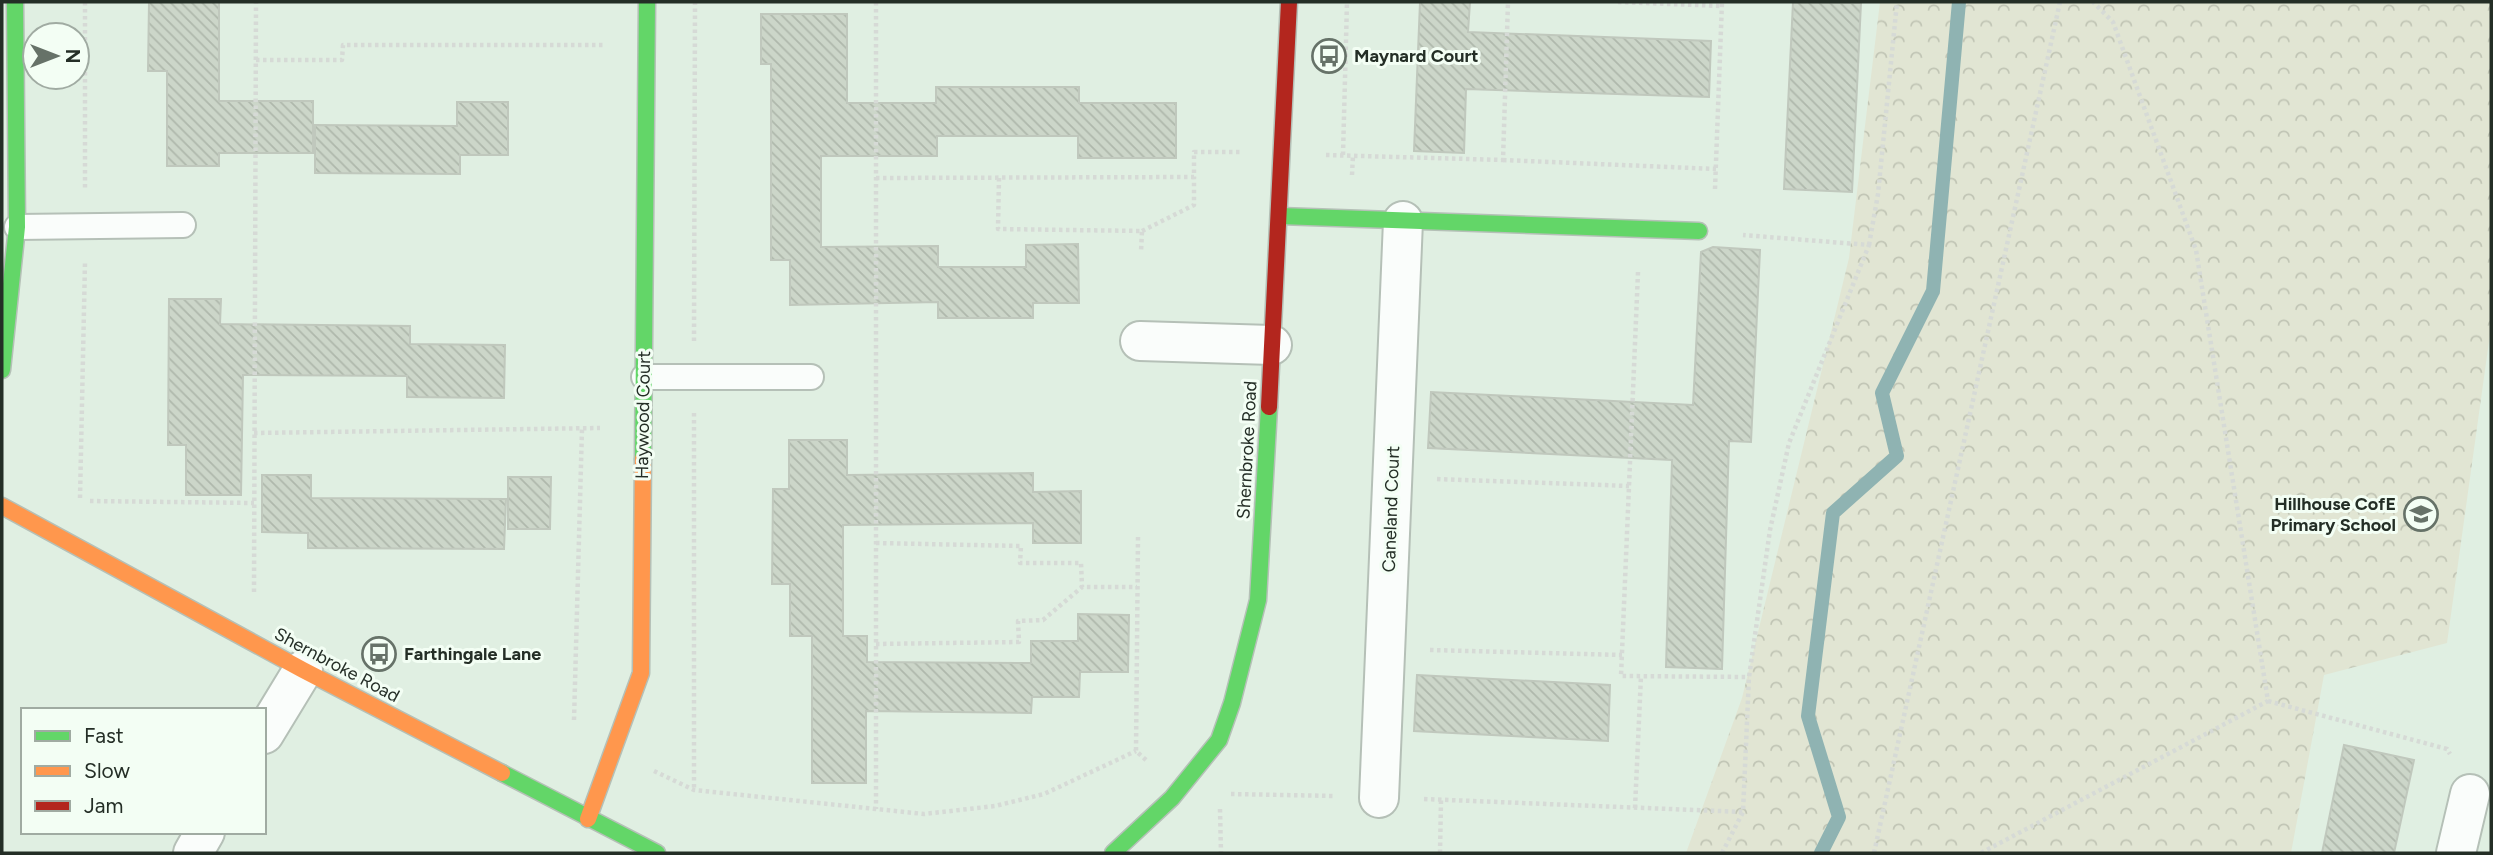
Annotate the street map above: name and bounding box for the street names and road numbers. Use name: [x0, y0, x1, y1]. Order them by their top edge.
street label: Haywood Court: [631, 351, 655, 479]
street label: Shernbroke Road: [1232, 380, 1262, 520]
street label: Caneland Court: [1378, 445, 1404, 573]
street label: Shernbroke Road: [271, 623, 403, 707]

